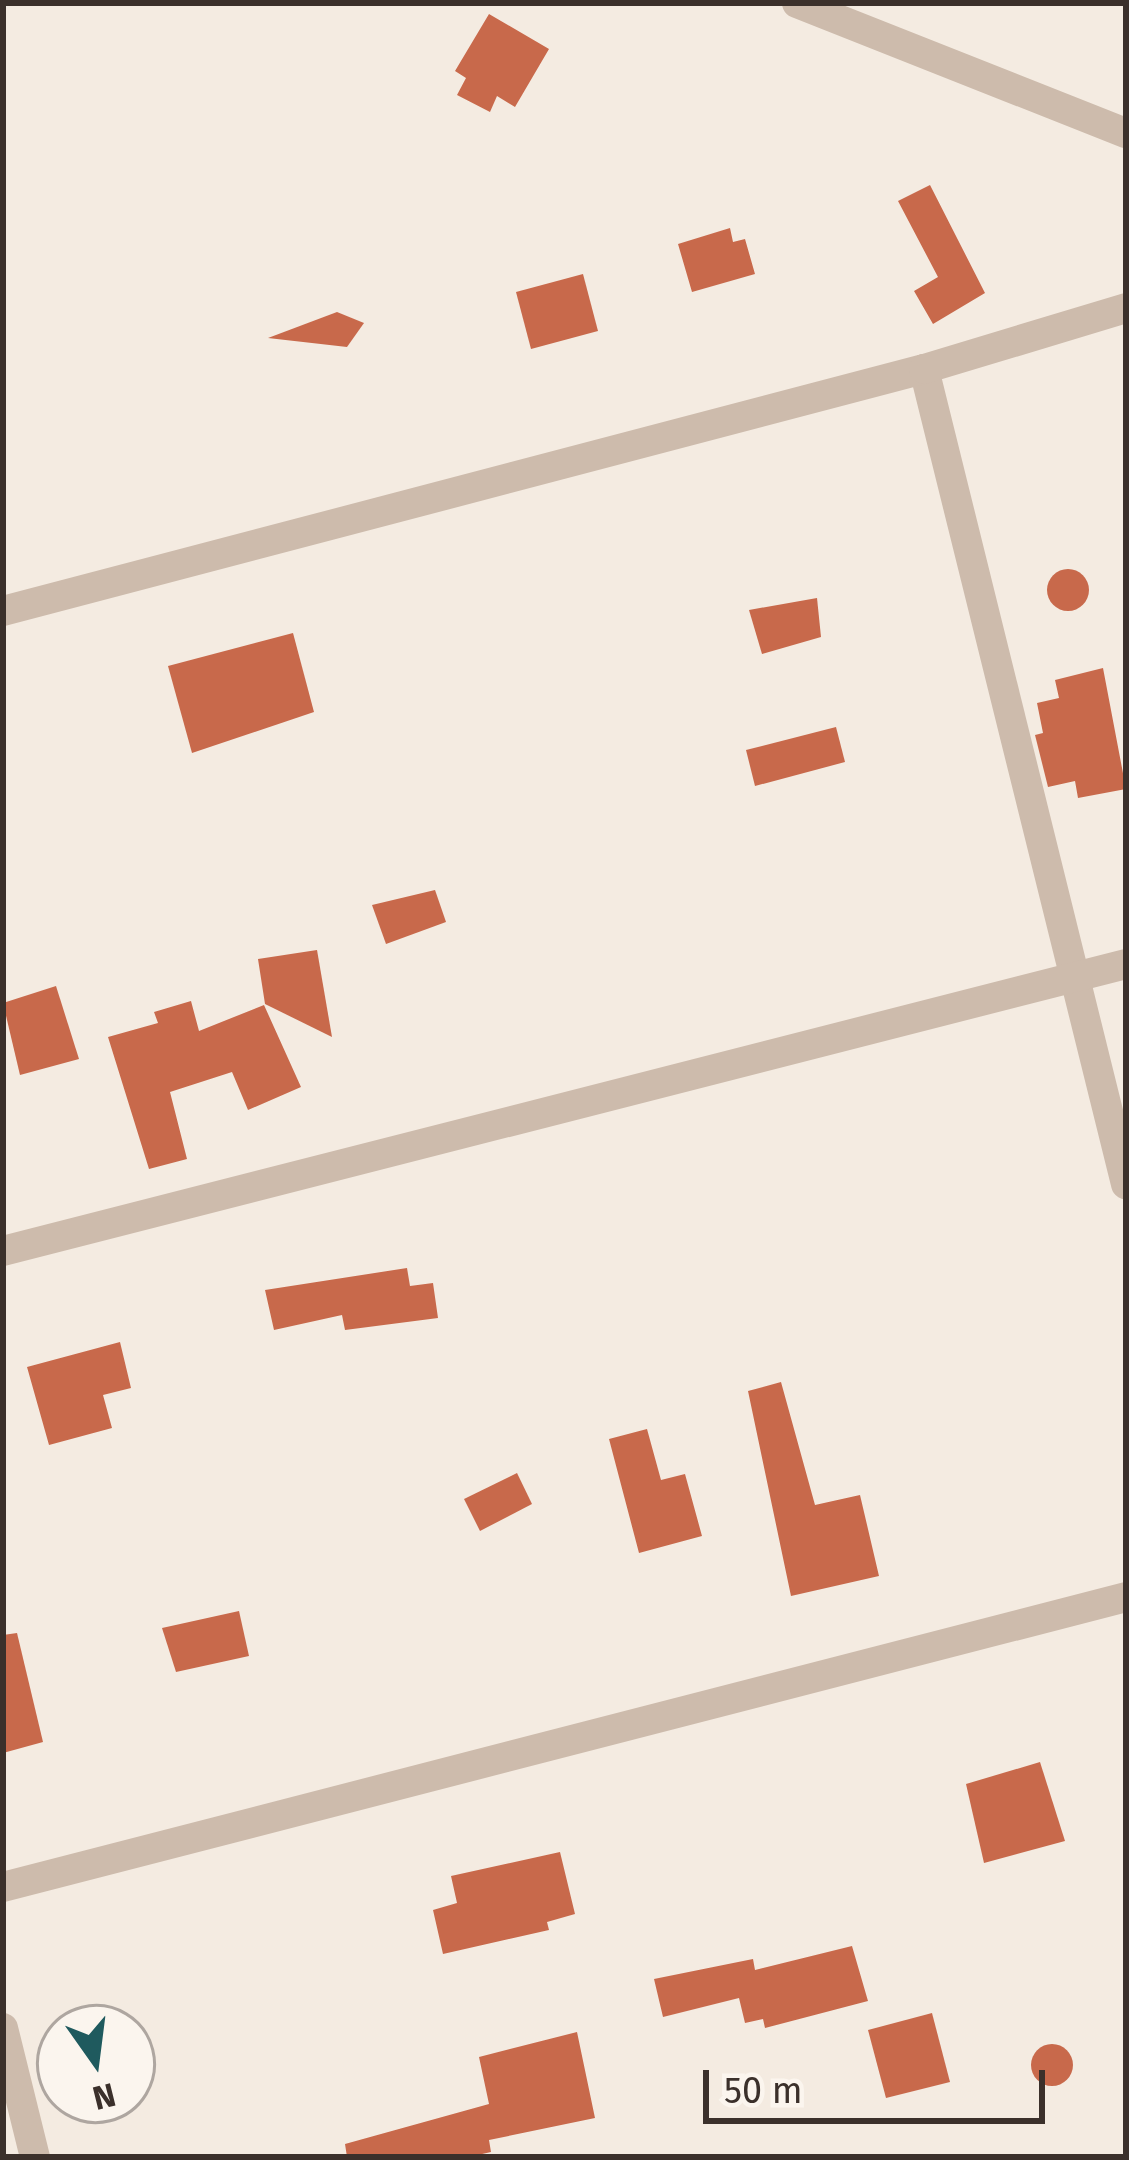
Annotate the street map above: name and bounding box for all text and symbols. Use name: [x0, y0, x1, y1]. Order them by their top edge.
north arrow: [36, 2004, 156, 2124]
scale bar: [709, 2046, 1051, 2120]
text: 50 m: [724, 2069, 803, 2113]
text: N: [89, 2074, 119, 2118]

